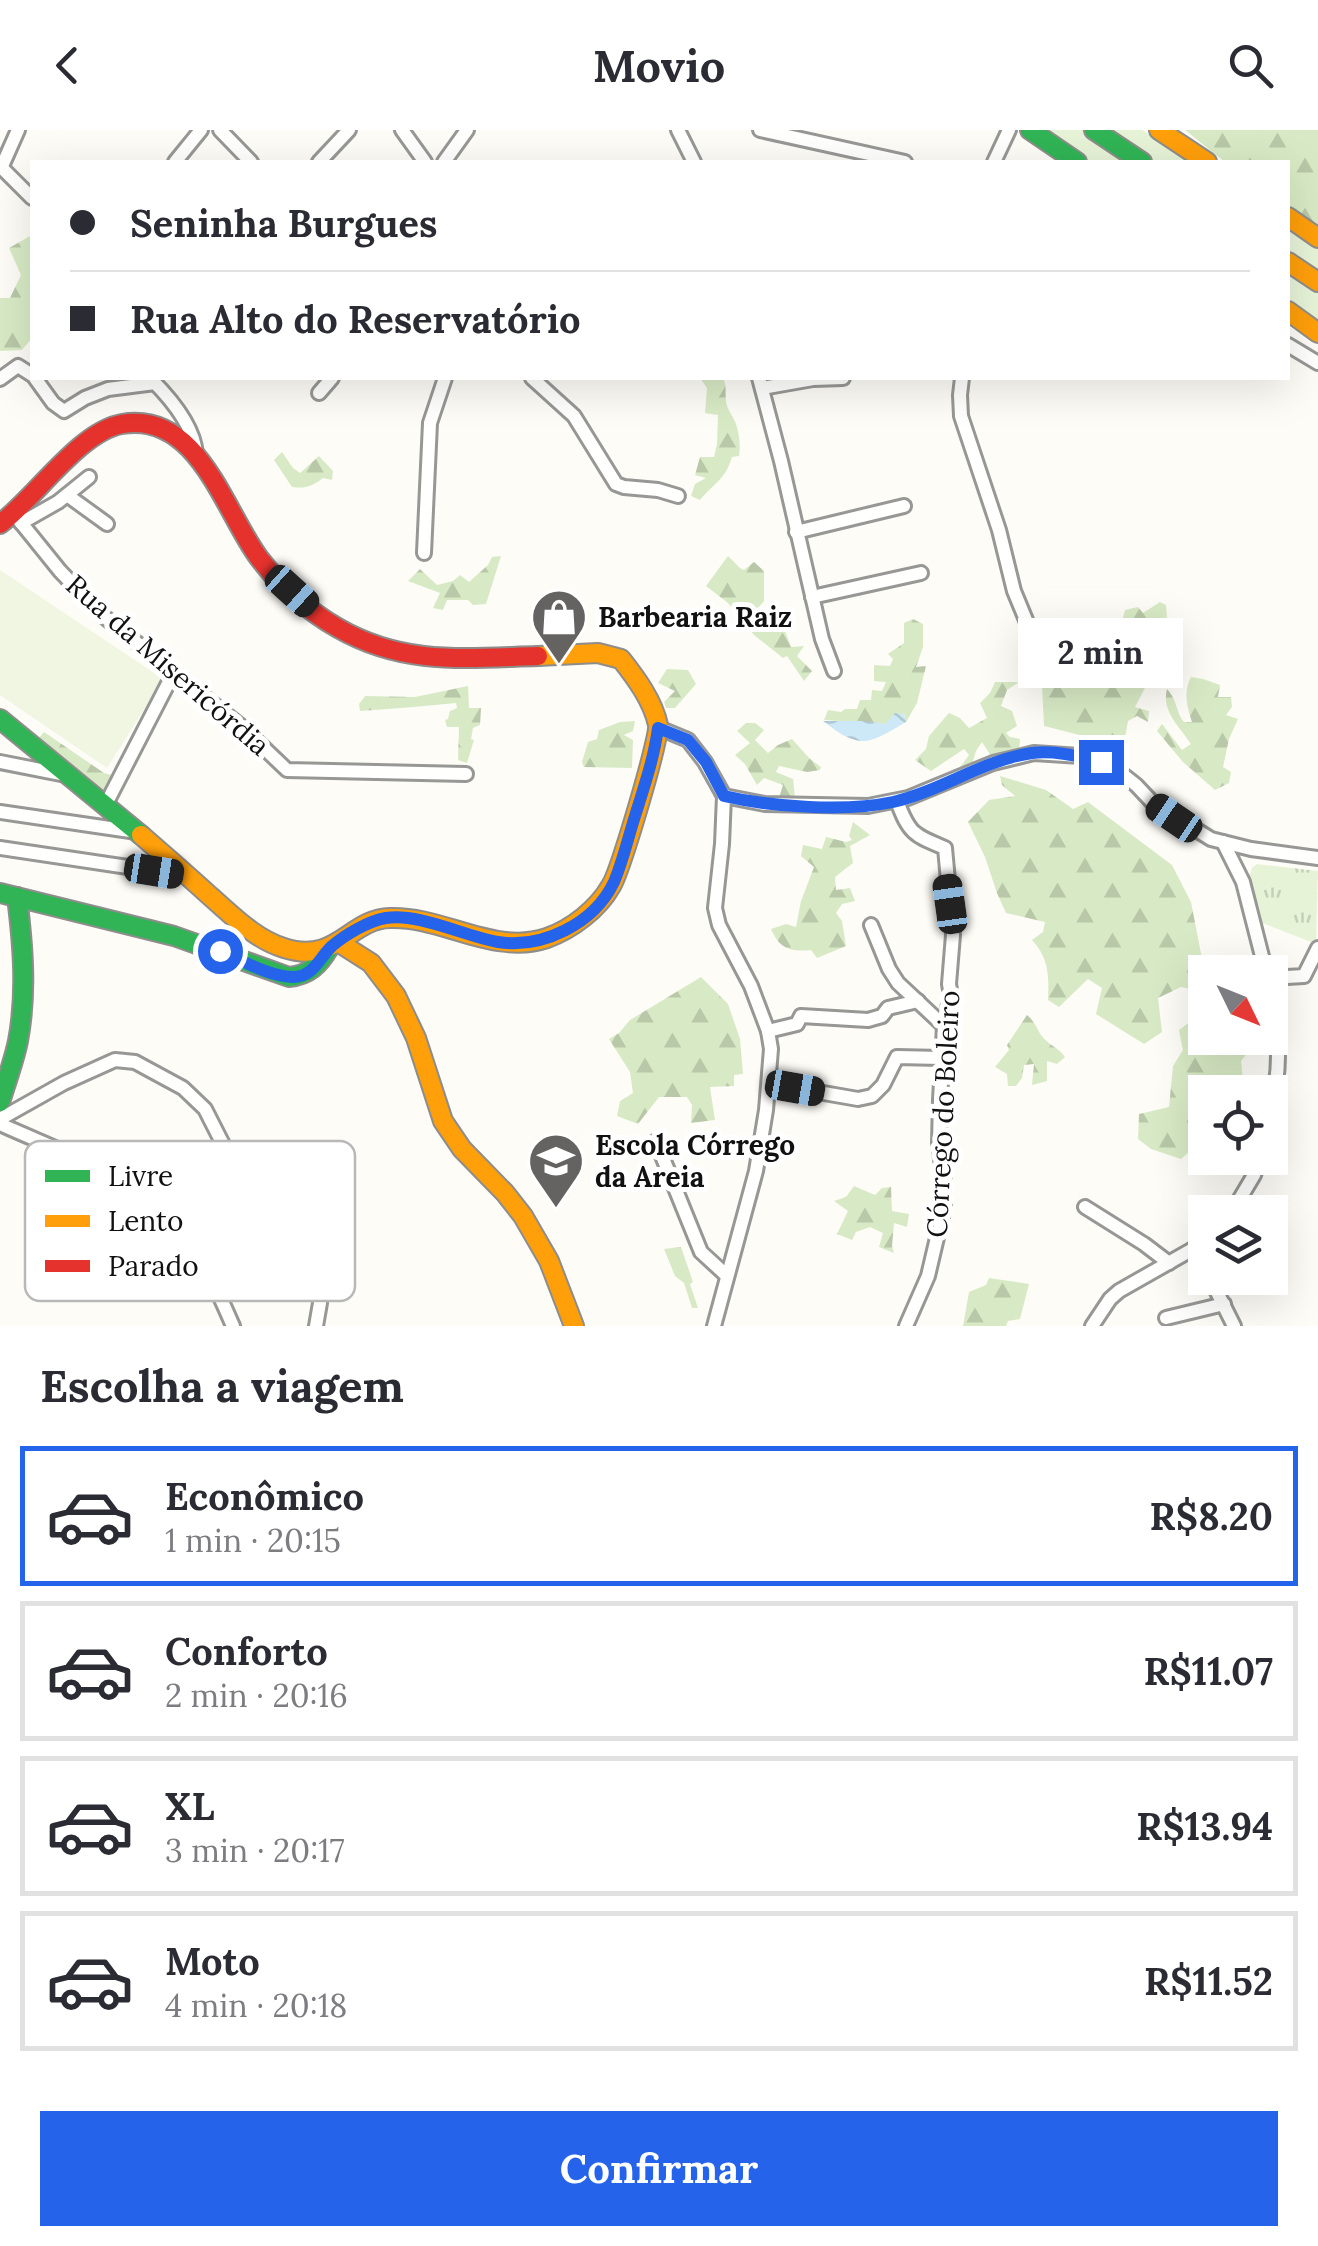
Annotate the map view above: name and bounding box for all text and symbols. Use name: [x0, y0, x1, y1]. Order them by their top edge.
text: Movio: [593, 37, 725, 94]
icon: back: [40, 38, 95, 93]
icon: search: [1223, 38, 1278, 93]
text: Seninha Burgues: [130, 199, 437, 247]
text: Rua Alto do Reservatório: [130, 295, 581, 343]
car: [260, 560, 324, 622]
street label: Rua da Misericórdia: [59, 567, 277, 763]
shop icon: Barbearia Raiz: [529, 587, 589, 666]
place label: Barbearia Raiz: [598, 599, 792, 635]
callout: 2 min: [1018, 617, 1184, 687]
text: 2 min: [1058, 632, 1143, 673]
route end: [1079, 740, 1124, 785]
car: [1141, 789, 1207, 847]
car: [122, 851, 186, 891]
car: [931, 872, 969, 936]
route start: [198, 929, 243, 974]
north arrow: [1188, 955, 1288, 1055]
map controls: [1188, 955, 1288, 1295]
street label: Córrego do Boleiro: [919, 989, 967, 1239]
car: [763, 1068, 827, 1108]
button: locate: [1188, 1075, 1288, 1175]
place label: Escola Córrego da Areia: [595, 1127, 795, 1195]
school or university icon: Escola Córrego da Areia: [526, 1131, 586, 1210]
legend: [25, 1141, 355, 1301]
text: Livre: [108, 1158, 173, 1194]
button: layers: [1188, 1195, 1288, 1295]
text: Lento: [108, 1203, 183, 1239]
text: Parado: [108, 1248, 199, 1284]
text: Escolha a viagem: [40, 1357, 404, 1414]
icon: car: [45, 1471, 135, 1561]
text: Econômico: [165, 1472, 364, 1520]
text: R$8.20: [1150, 1492, 1273, 1540]
text: 1 min · 20:15: [165, 1520, 341, 1561]
icon: car: [45, 1626, 135, 1716]
text: Conforto: [165, 1627, 328, 1675]
text: R$11.07: [1143, 1647, 1273, 1695]
text: 2 min · 20:16: [165, 1675, 348, 1716]
icon: car: [45, 1781, 135, 1871]
text: XL: [165, 1782, 215, 1830]
text: R$13.94: [1136, 1802, 1273, 1850]
text: 3 min · 20:17: [165, 1830, 345, 1871]
icon: car: [45, 1936, 135, 2026]
text: Moto: [165, 1937, 260, 1985]
text: R$11.52: [1144, 1957, 1273, 2005]
text: 4 min · 20:18: [165, 1985, 347, 2026]
button: Confirmar: [40, 2111, 1278, 2226]

